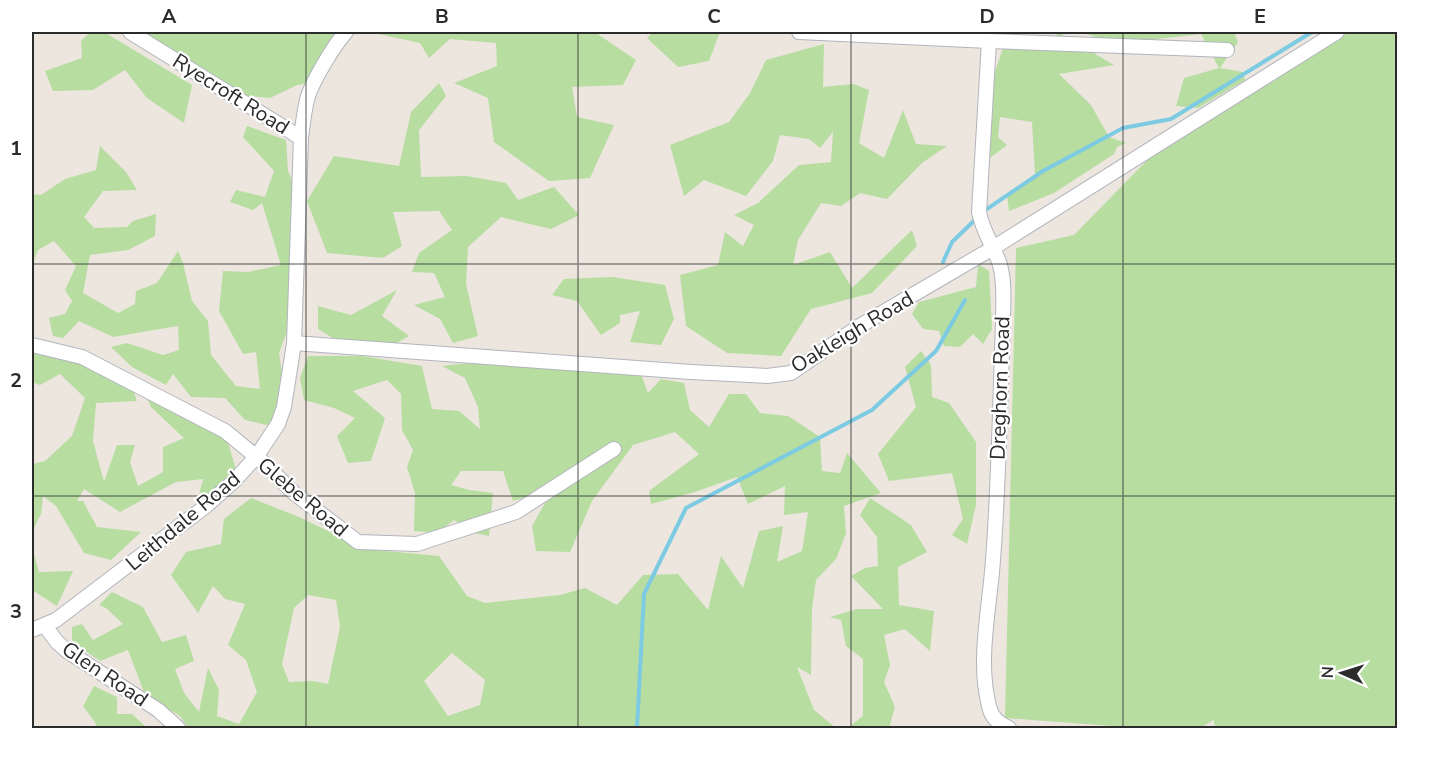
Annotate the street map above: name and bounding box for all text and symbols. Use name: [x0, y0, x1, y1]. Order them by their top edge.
text: A: [162, 3, 177, 30]
text: B: [435, 3, 449, 30]
text: C: [707, 3, 721, 30]
text: D: [979, 3, 995, 30]
text: E: [1254, 3, 1266, 30]
street label: Ryecroft Road: [167, 47, 295, 141]
text: 1: [10, 135, 22, 162]
street label: Oakleigh Road: [785, 284, 919, 380]
street label: Dreghorn Road: [984, 316, 1016, 460]
text: 2: [10, 367, 22, 394]
street label: Glebe Road: [252, 451, 354, 543]
street label: Leithdale Road: [120, 465, 246, 577]
text: 3: [10, 598, 22, 625]
street label: Glen Road: [56, 635, 154, 713]
north arrow: [1312, 643, 1372, 703]
text: N: [1317, 666, 1339, 679]

